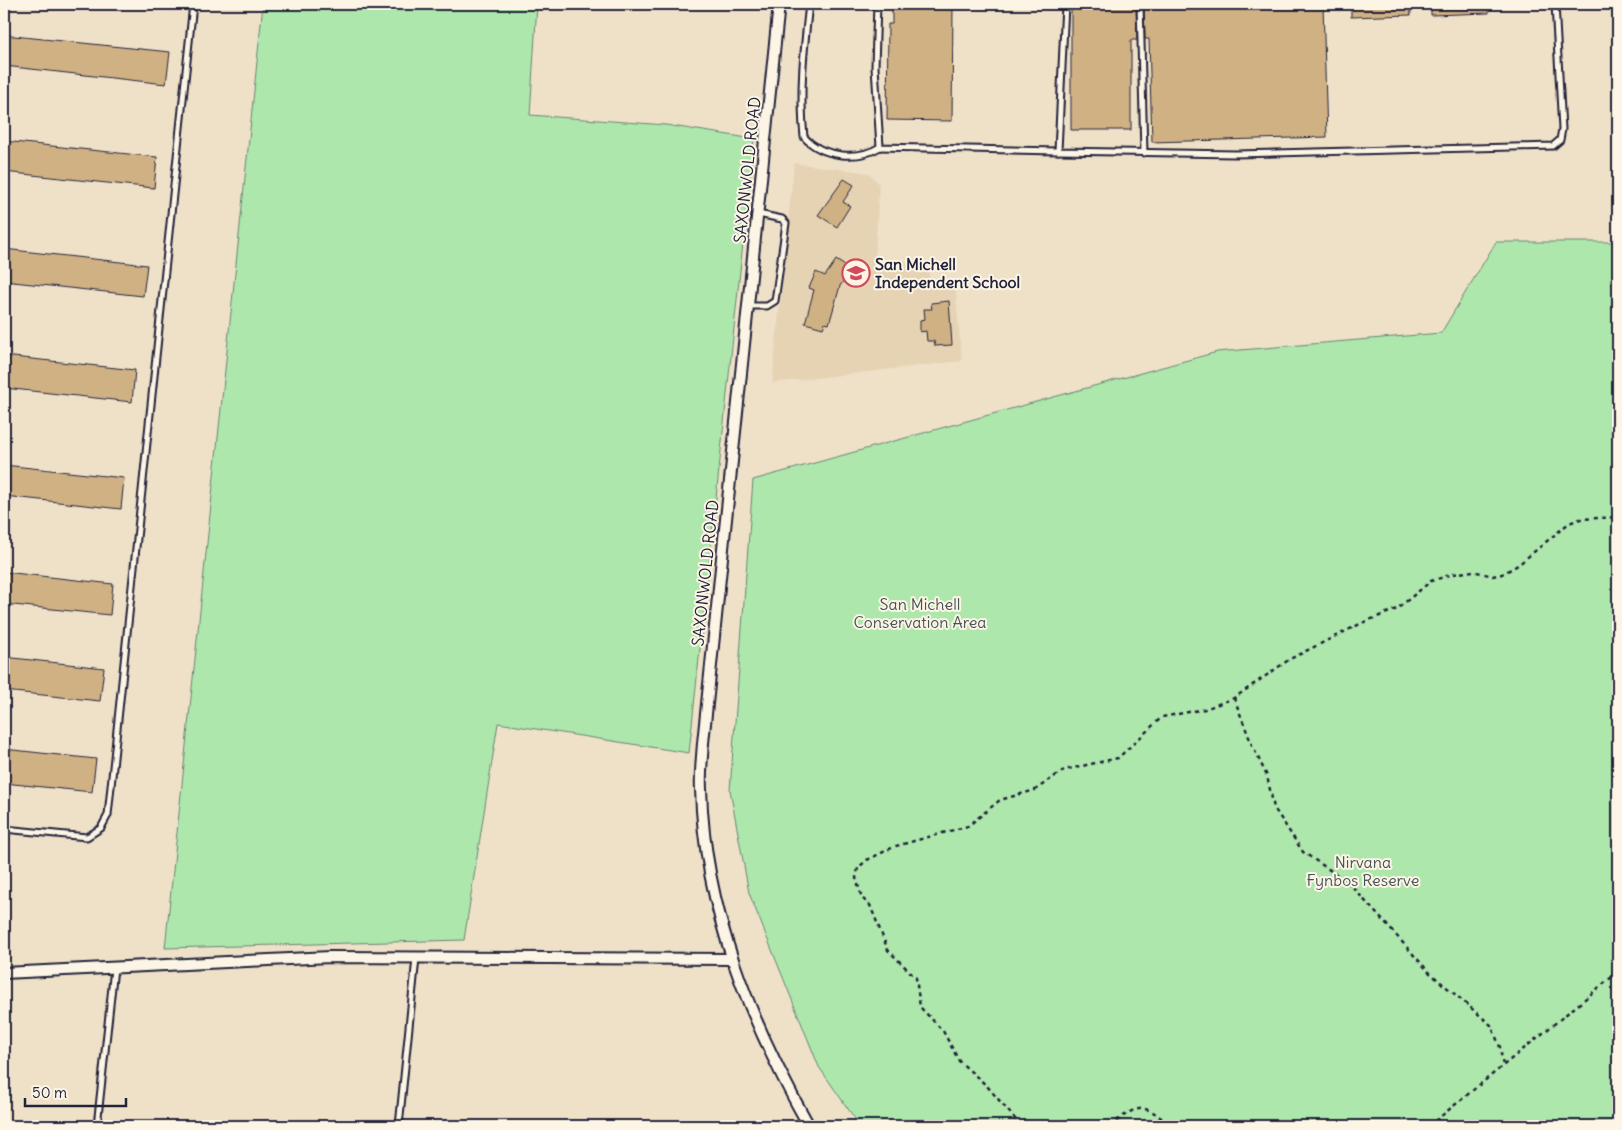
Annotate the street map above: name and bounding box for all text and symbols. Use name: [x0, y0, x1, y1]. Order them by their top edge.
street label: SAXONWOLD ROAD: [729, 96, 765, 244]
place label: San Michell Independent School: [875, 254, 1020, 293]
school or university icon: San Michell Independent School: [841, 258, 871, 288]
street label: SAXONWOLD ROAD: [687, 499, 723, 647]
park label: San Michell Conservation Area: [854, 594, 987, 632]
park label: Nirvana Fynbos Reserve: [1306, 852, 1420, 890]
scale bar: [25, 1075, 126, 1107]
text: 50 m: [32, 1083, 67, 1102]

